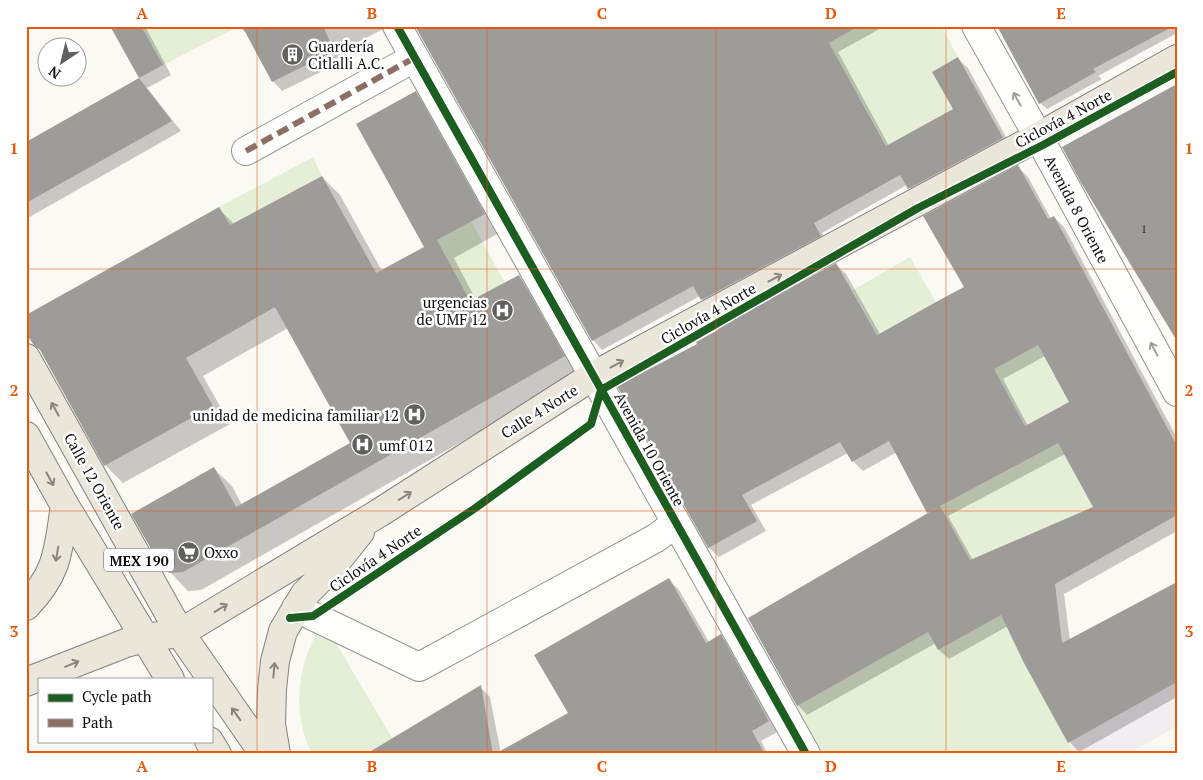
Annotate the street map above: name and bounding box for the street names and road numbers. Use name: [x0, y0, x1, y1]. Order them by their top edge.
street label: Ciclovía 4 Norte: [1011, 84, 1115, 152]
street label: Avenida 8 Oriente: [1040, 152, 1114, 266]
street label: Ciclovía 4 Norte: [657, 278, 759, 348]
street label: Calle 4 Norte: [497, 379, 581, 443]
street label: Avenida 10 Oriente: [610, 388, 690, 510]
street label: Calle 12 Oriente: [60, 429, 130, 533]
street label: Ciclovía 4 Norte: [325, 520, 425, 596]
road number: MEX 190: [104, 548, 174, 572]

